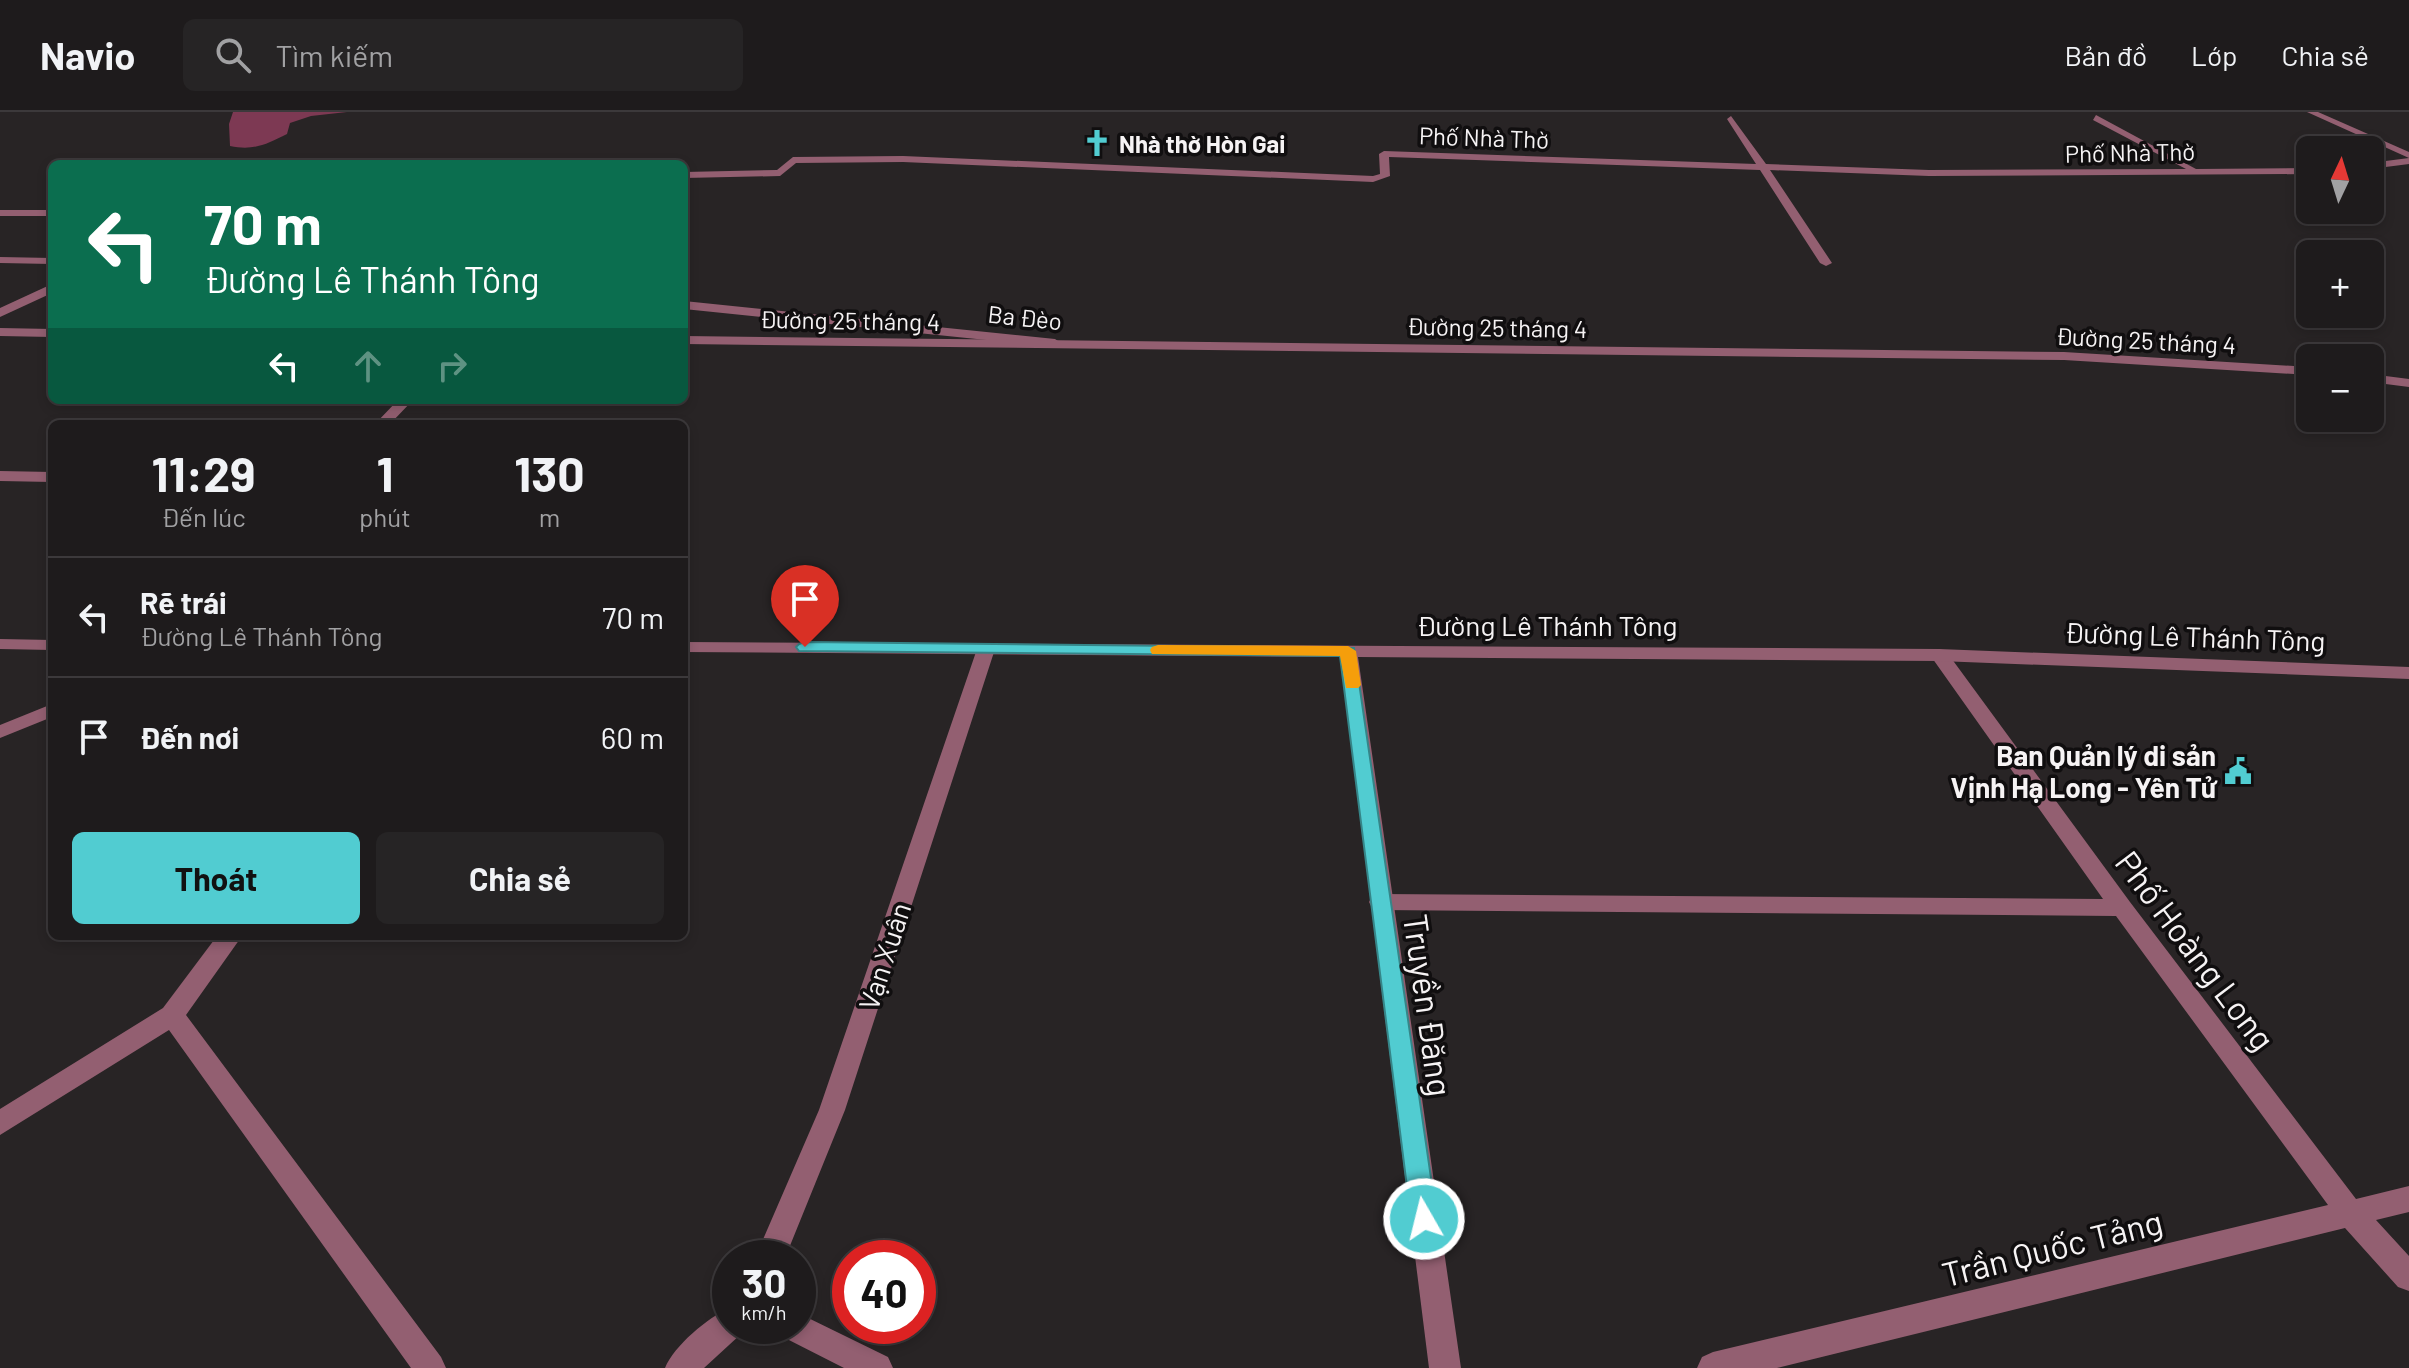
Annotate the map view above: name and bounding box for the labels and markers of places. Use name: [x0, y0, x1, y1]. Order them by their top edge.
church icon: Nhà thờ Hòn Gai: [1082, 128, 1112, 158]
place label: Nhà thờ Hòn Gai: [1119, 129, 1285, 158]
pin: [771, 565, 839, 647]
place label: Ban Quản lý di sản Vịnh Hạ Long - Yên Tử: [1951, 738, 2218, 804]
public building icon: Ban Quản lý di sản Vịnh Hạ Long - Yên Tử: [2223, 756, 2253, 786]

